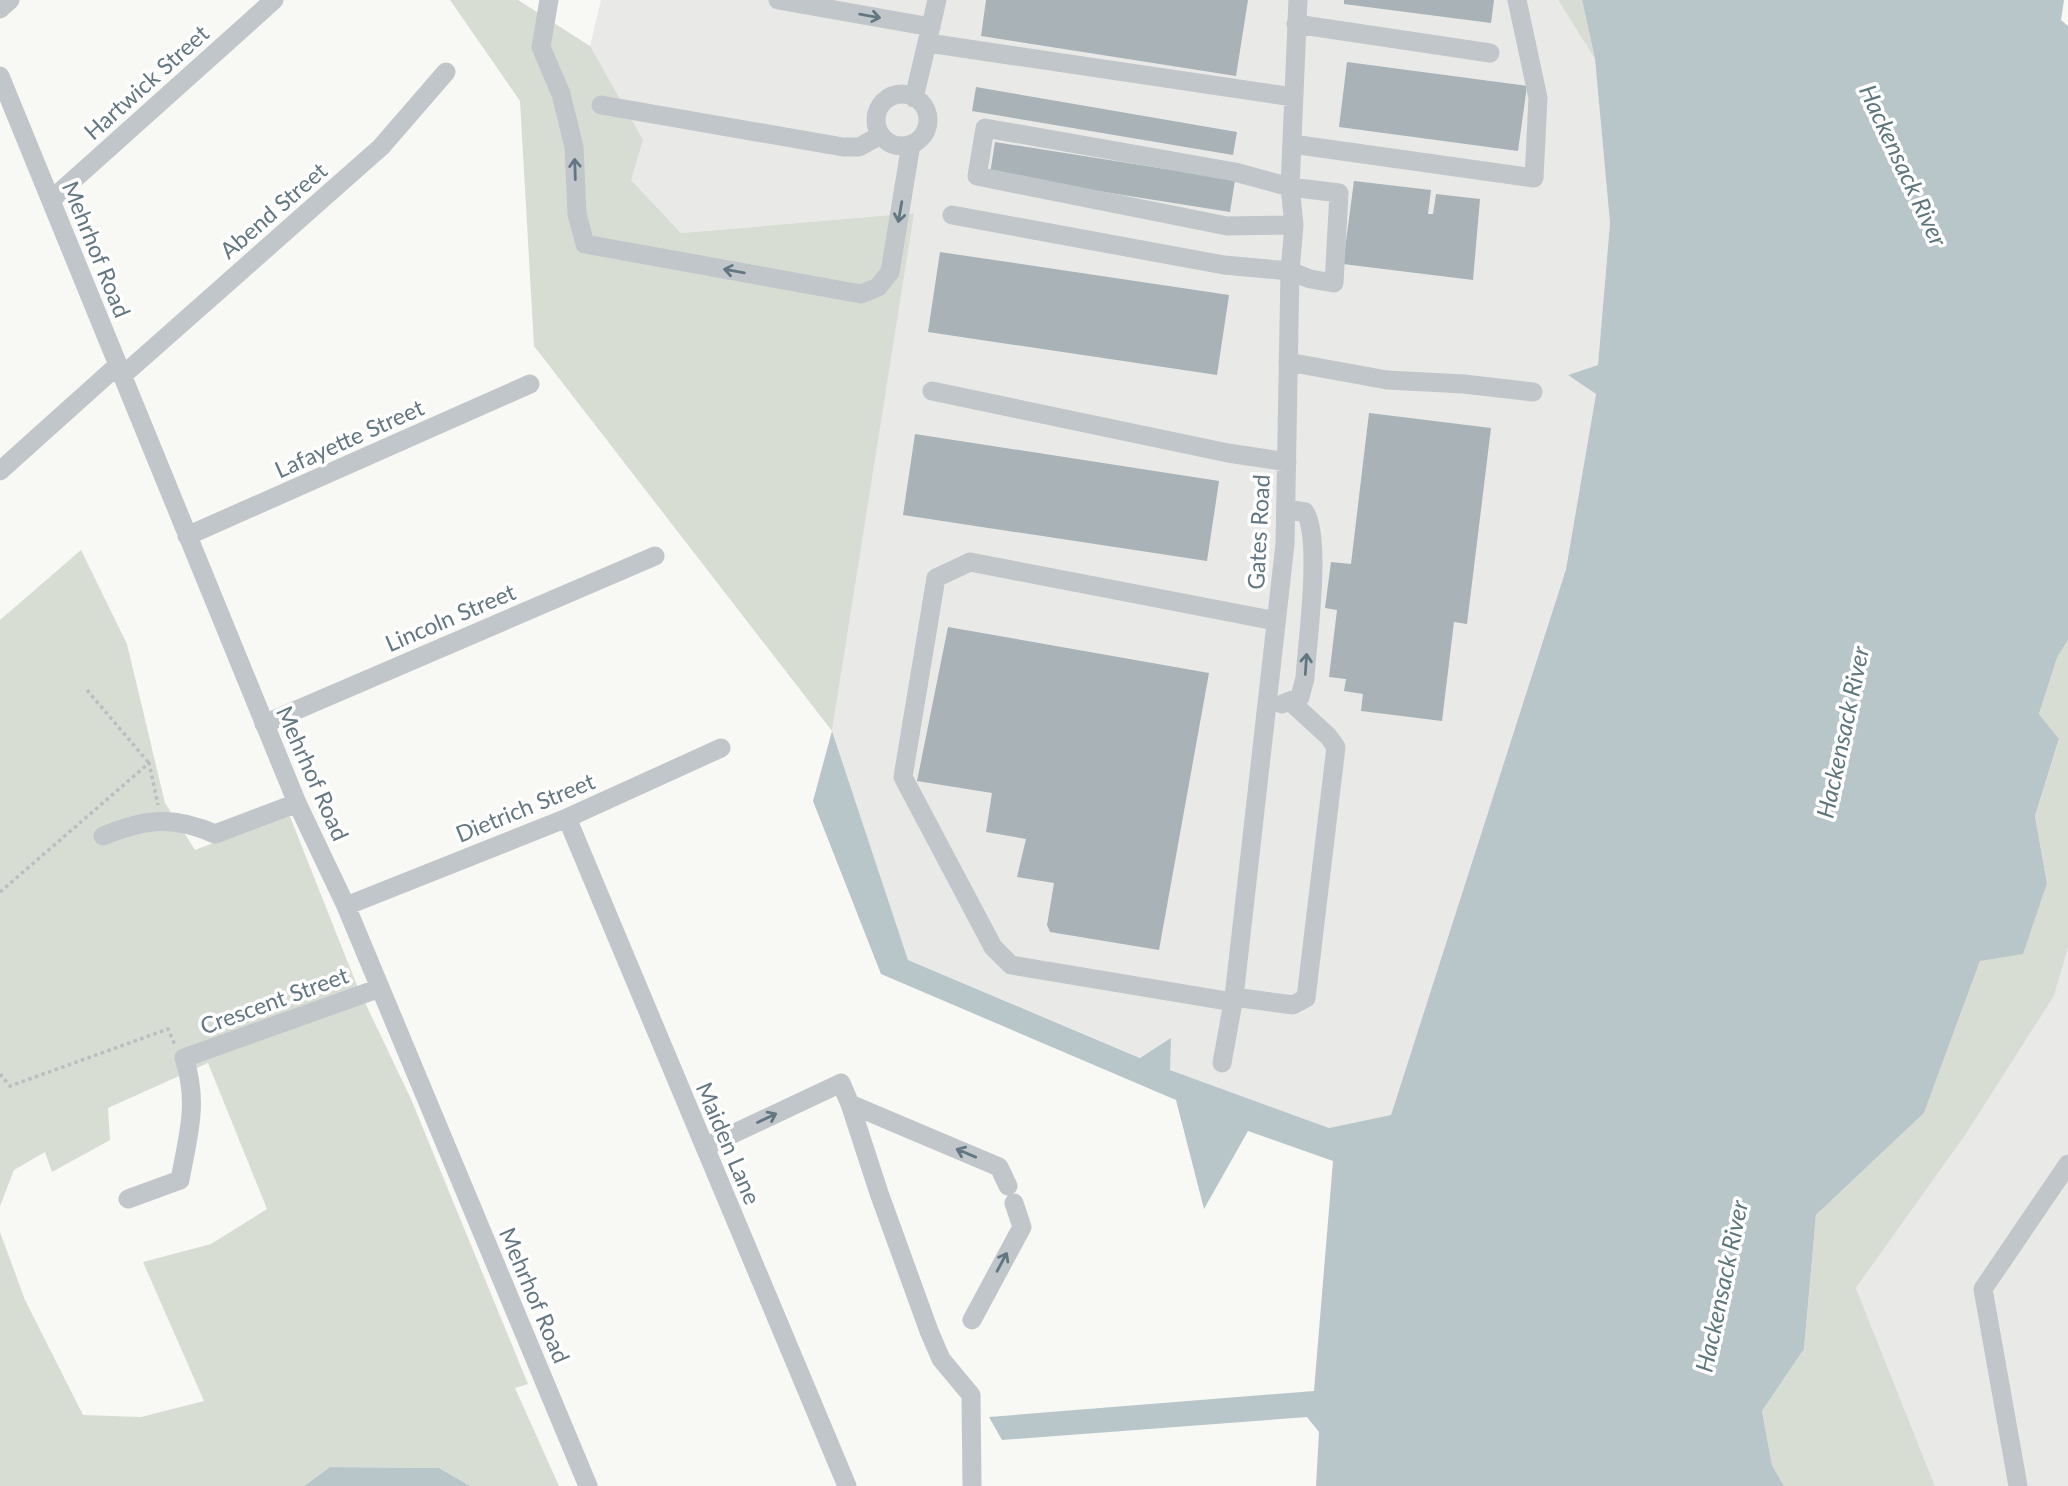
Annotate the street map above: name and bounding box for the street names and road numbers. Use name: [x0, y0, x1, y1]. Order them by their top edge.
street label: Hartwick Street: [78, 18, 215, 145]
street label: Abend Street: [214, 155, 333, 264]
street label: Mehrhof Road: [57, 177, 137, 321]
street label: Lafayette Street: [270, 392, 428, 483]
street label: Gates Road: [1241, 474, 1275, 590]
street label: Lincoln Street: [381, 577, 520, 657]
street label: Mehrhof Road: [271, 701, 355, 845]
street label: Dietrich Street: [451, 766, 599, 848]
street label: Crescent Street: [196, 960, 353, 1040]
street label: Maiden Lane: [691, 1078, 767, 1208]
street label: Mehrhof Road: [494, 1223, 576, 1367]

